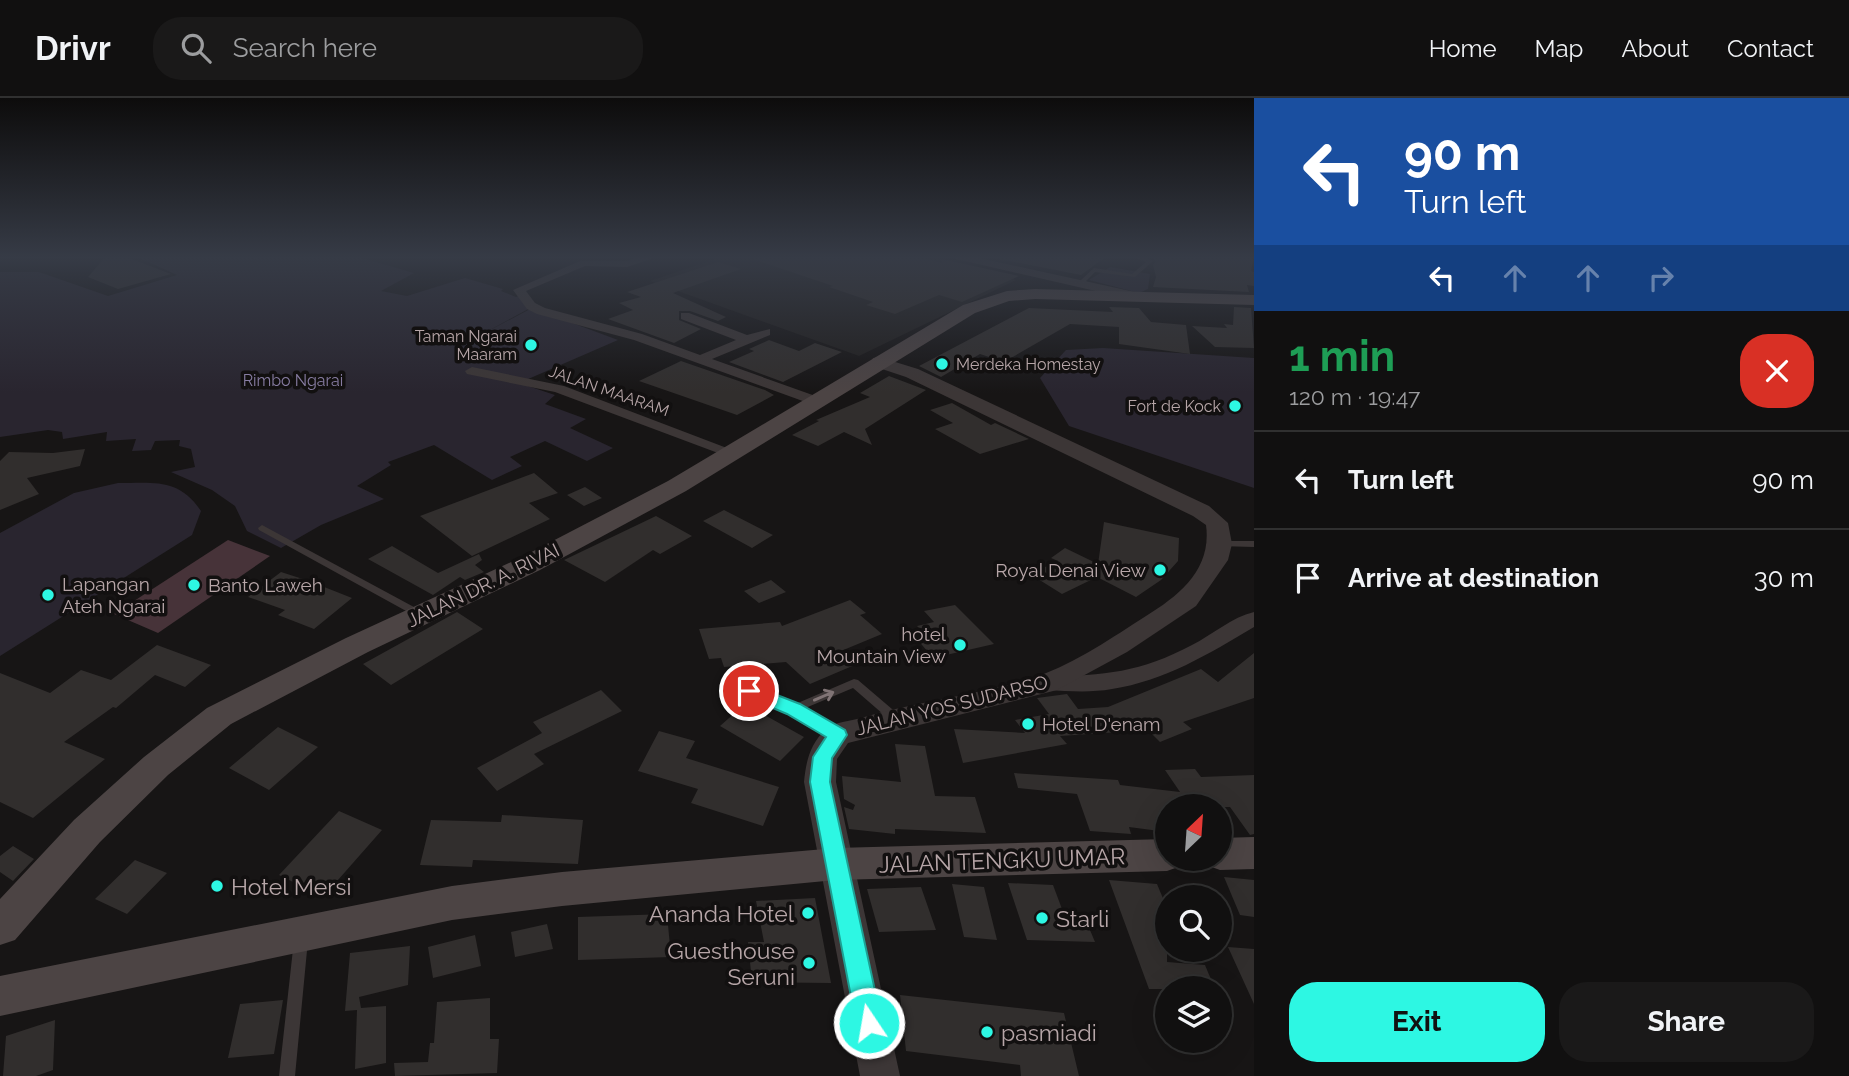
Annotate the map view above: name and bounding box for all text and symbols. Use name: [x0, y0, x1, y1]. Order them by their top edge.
search box: [153, 17, 643, 80]
text: Drivr: [35, 29, 111, 68]
icon: search: [177, 29, 215, 67]
text: Search here: [233, 33, 377, 63]
text: Home: [1429, 34, 1497, 63]
text: Map: [1535, 34, 1583, 63]
text: About: [1621, 34, 1689, 63]
text: Contact: [1727, 34, 1814, 63]
text: 90 m: [1404, 124, 1520, 181]
icon: left: [1289, 126, 1380, 217]
text: Turn left: [1404, 183, 1526, 220]
icon: left: [1423, 259, 1461, 297]
icon: ahead: [1496, 259, 1534, 297]
icon: ahead: [1569, 259, 1607, 297]
icon: right: [1642, 259, 1680, 297]
place label: Taman Ngarai Maaram: [415, 327, 517, 364]
text: 1 min: [1289, 332, 1395, 381]
button: close: [1740, 334, 1814, 408]
marker: Taman Ngarai Maaram: [523, 337, 539, 353]
place label: Merdeka Homestay: [956, 355, 1101, 374]
marker: Merdeka Homestay: [934, 356, 950, 372]
street label: JALAN MAARAM: [546, 362, 672, 420]
park label: Rimbo Ngarai: [243, 371, 343, 390]
text: 120 m · 19:47: [1289, 383, 1420, 410]
place label: Fort de Kock: [1128, 397, 1222, 416]
marker: Fort de Kock: [1227, 398, 1243, 414]
icon: left: [1289, 461, 1327, 499]
text: Turn left: [1348, 465, 1454, 495]
text: 90 m: [1752, 465, 1814, 495]
street label: JALAN DR. A. RIVAI: [403, 539, 563, 631]
place label: Royal Denai View: [995, 559, 1147, 581]
icon: arrive: [1289, 559, 1327, 597]
marker: Royal Denai View: [1152, 562, 1168, 578]
text: Arrive at destination: [1348, 563, 1599, 593]
text: 30 m: [1754, 563, 1814, 593]
place label: Lapangan Ateh Ngarai: [62, 573, 165, 617]
place label: Banto Laweh: [208, 574, 323, 596]
marker: Banto Laweh: [186, 577, 202, 593]
marker: Lapangan Ateh Ngarai: [40, 587, 56, 603]
place label: hotel Mountain View: [816, 623, 947, 667]
marker: hotel Mountain View: [952, 637, 968, 653]
pin: [719, 661, 779, 721]
street label: JALAN YOS SUDARSO: [854, 671, 1050, 739]
icon: arrive: [730, 672, 768, 710]
one-way arrow: [813, 689, 834, 702]
place label: Hotel D'enam: [1042, 713, 1161, 735]
marker: Hotel D'enam: [1020, 716, 1036, 732]
north arrow: [1155, 794, 1232, 872]
map controls: [1155, 794, 1232, 1053]
street label: JALAN TENGKU UMAR: [878, 842, 1126, 878]
place label: Hotel Mersi: [231, 873, 351, 900]
marker: Hotel Mersi: [209, 878, 225, 894]
button: search: [1155, 885, 1232, 962]
place label: Ananda Hotel: [649, 900, 795, 927]
marker: Ananda Hotel: [800, 905, 816, 921]
place label: Starli: [1056, 905, 1109, 932]
marker: Starli: [1034, 910, 1050, 926]
place label: Guesthouse Seruni: [667, 937, 795, 990]
marker: Guesthouse Seruni: [801, 955, 817, 971]
button: layers: [1155, 976, 1232, 1053]
button: Exit: [1289, 982, 1545, 1062]
button: Share: [1559, 982, 1814, 1062]
position arrow: [832, 986, 906, 1060]
place label: pasmiadi: [1001, 1019, 1097, 1046]
marker: pasmiadi: [979, 1024, 995, 1040]

